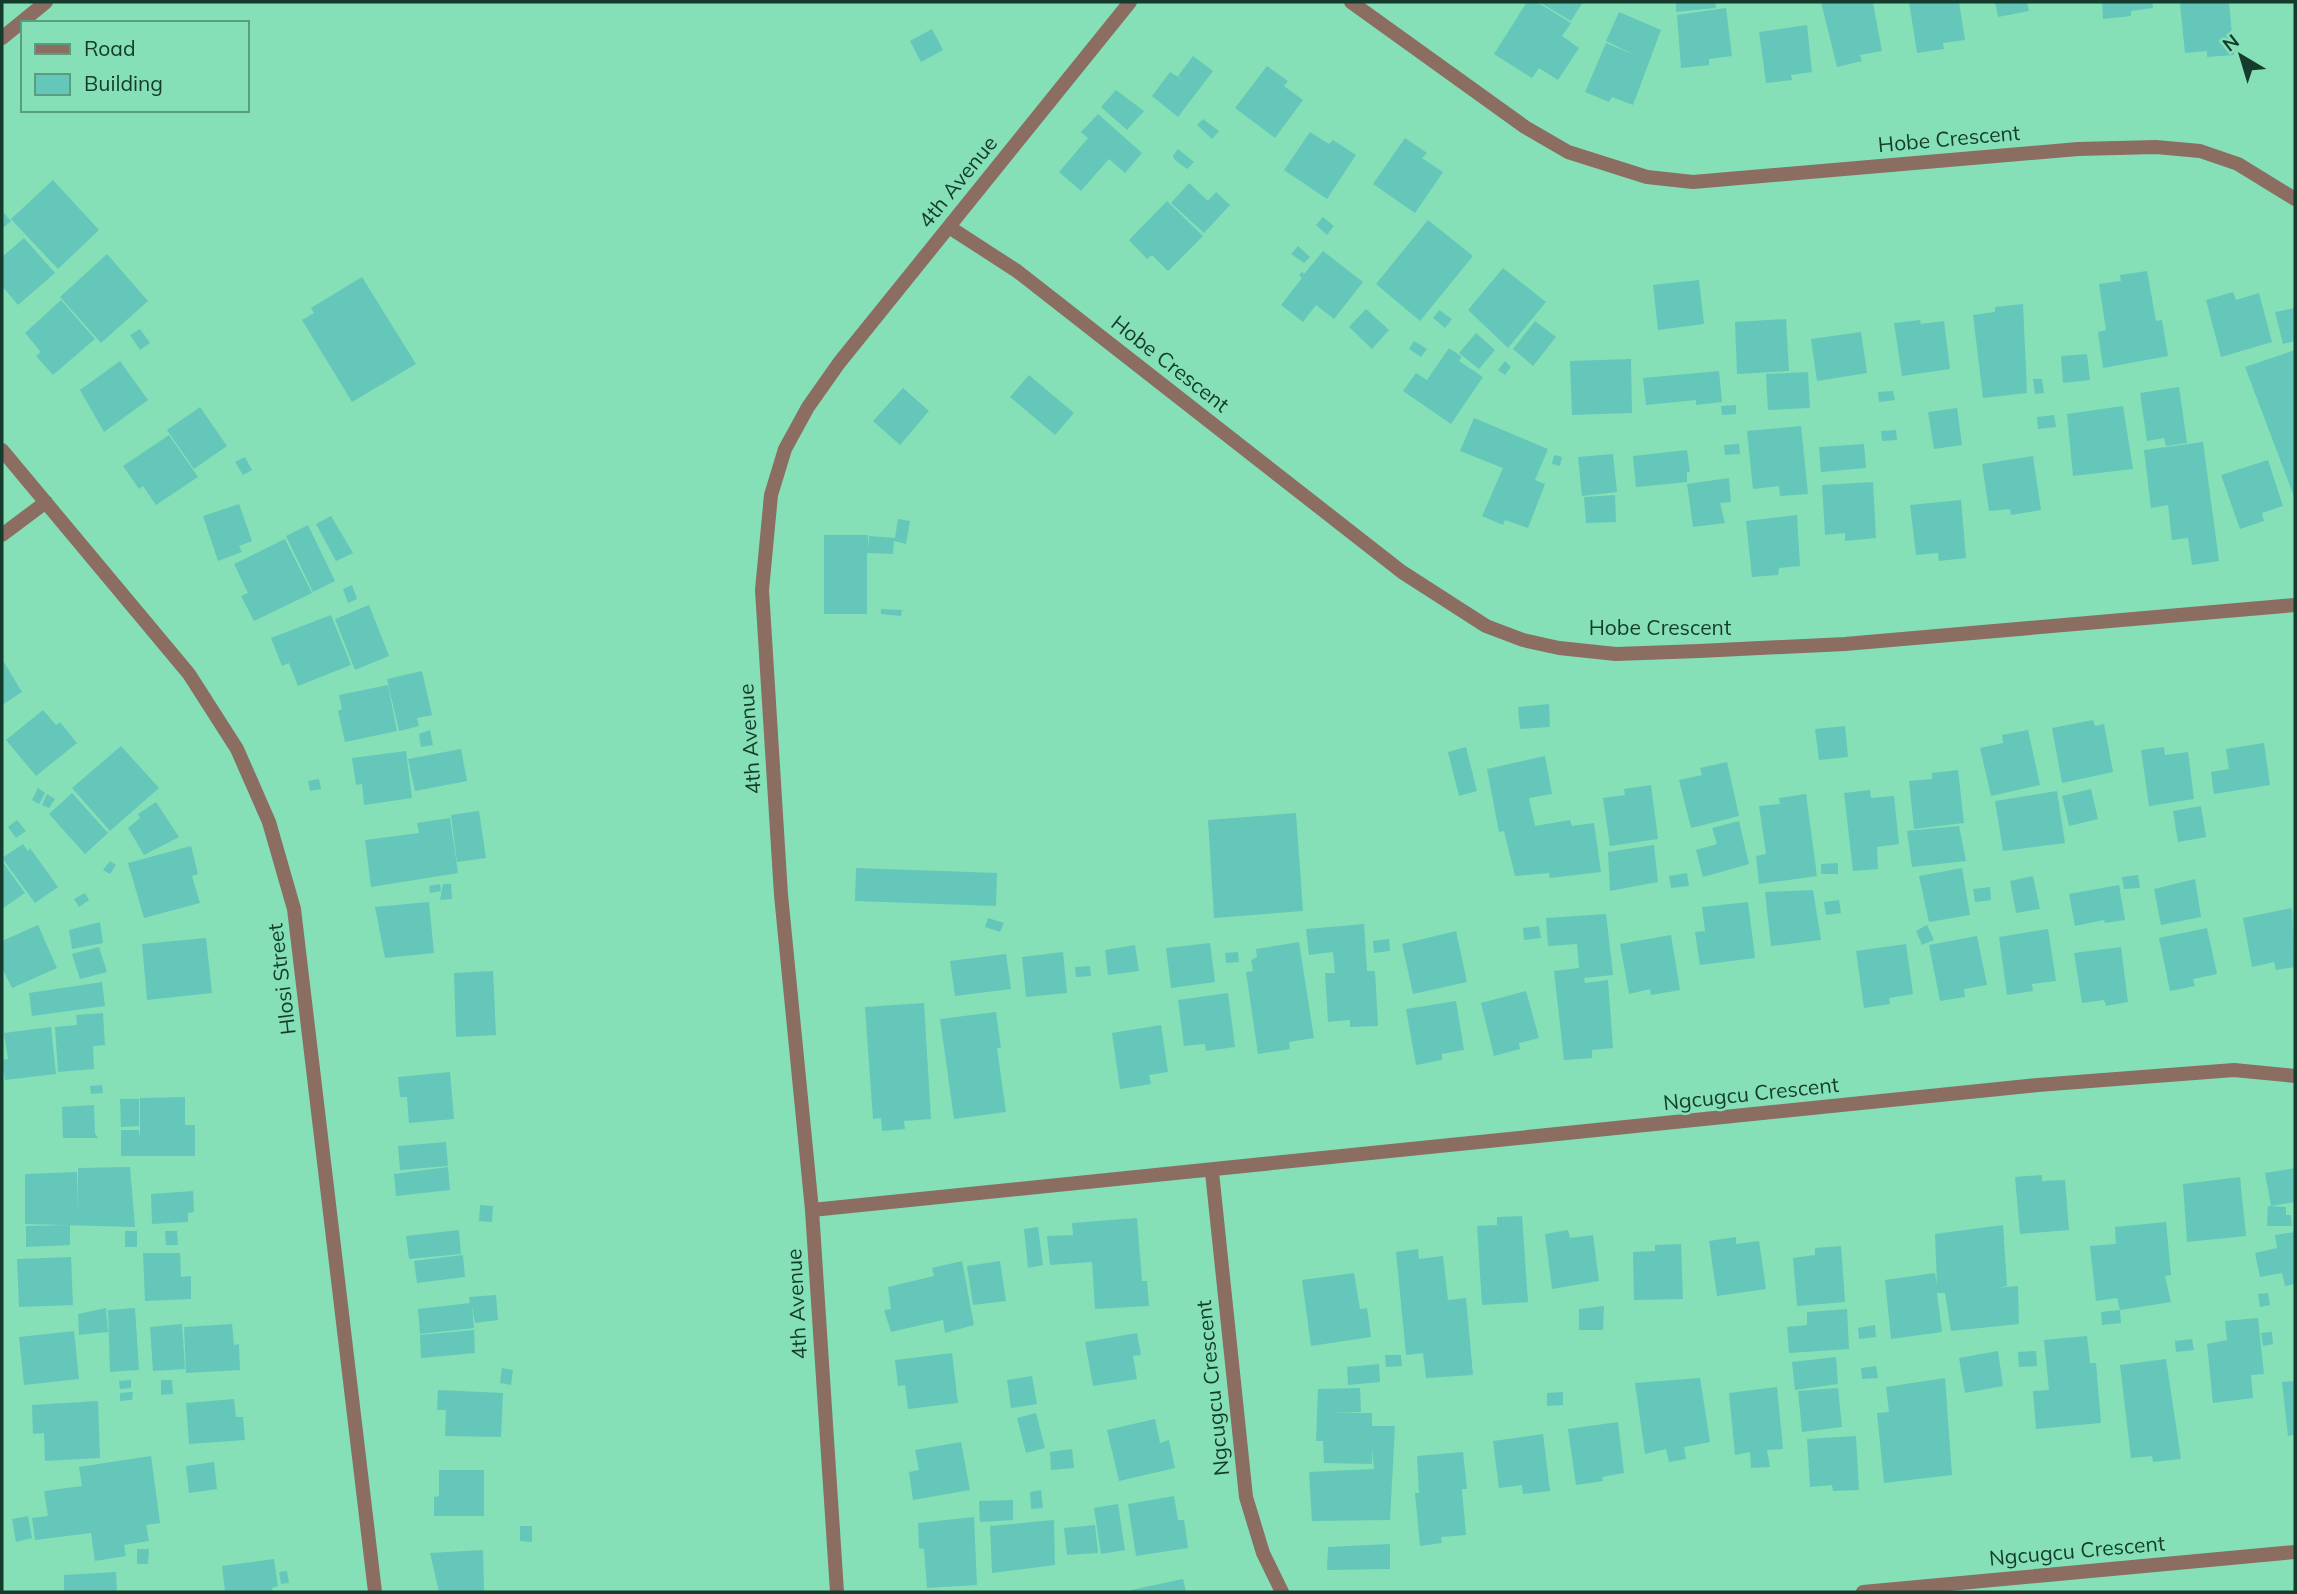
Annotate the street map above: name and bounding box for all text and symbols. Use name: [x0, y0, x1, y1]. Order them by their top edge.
legend: [21, 21, 248, 112]
north arrow: [2206, 21, 2276, 91]
text: N: [2217, 29, 2244, 56]
text: Road: [84, 35, 135, 61]
text: Building: [84, 70, 163, 96]
street label: Hobe Crescent: [1877, 119, 2021, 157]
street label: 4th Avenue: [912, 130, 1002, 233]
street label: Hobe Crescent: [1106, 309, 1235, 417]
street label: Hobe Crescent: [1589, 614, 1731, 640]
street label: 4th Avenue: [732, 683, 766, 795]
street label: Hlosi Street: [261, 922, 301, 1036]
street label: Ngcugcu Crescent: [1662, 1071, 1840, 1115]
street label: 4th Avenue: [780, 1248, 812, 1360]
street label: Ngcugcu Crescent: [1190, 1299, 1234, 1477]
street label: Ngcugcu Crescent: [1988, 1529, 2166, 1571]

